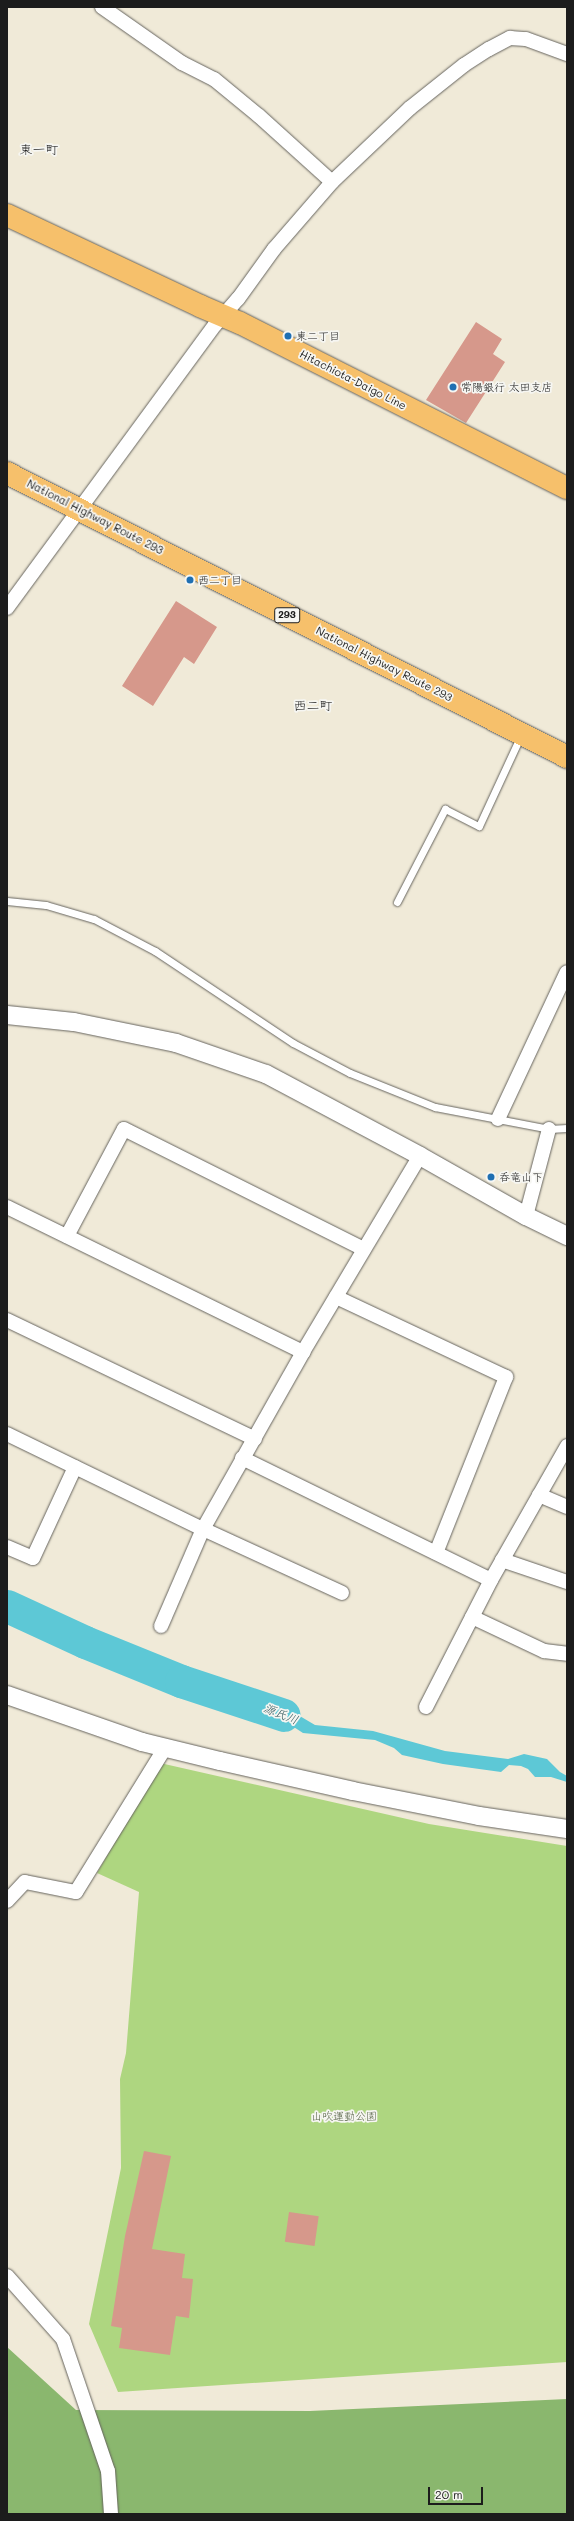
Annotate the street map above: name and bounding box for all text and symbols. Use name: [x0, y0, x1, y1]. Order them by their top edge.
district label: 東一町: [20, 141, 58, 157]
place label: 東二丁目: [296, 329, 340, 343]
marker: 東二丁目: [283, 331, 293, 341]
street label: Hitachiota-Daigo Line: [297, 347, 409, 413]
place label: 常陽銀行 太田支店: [461, 380, 553, 394]
marker: 常陽銀行 太田支店: [448, 382, 458, 392]
street label: National Highway Route 293: [25, 477, 165, 557]
place label: 西二丁目: [198, 573, 242, 587]
marker: 西二丁目: [185, 575, 195, 585]
road number: 293: [274, 607, 300, 623]
street label: National Highway Route 293: [314, 624, 454, 704]
district label: 西二町: [294, 697, 332, 713]
place label: 呑竜山下: [499, 1170, 543, 1184]
marker: 呑竜山下: [486, 1172, 496, 1182]
water label: 源氏川: [262, 1701, 300, 1727]
park label: 山吹運動公園: [311, 2109, 377, 2123]
scale bar: [430, 2479, 485, 2505]
text: 20 m: [435, 2486, 463, 2502]

